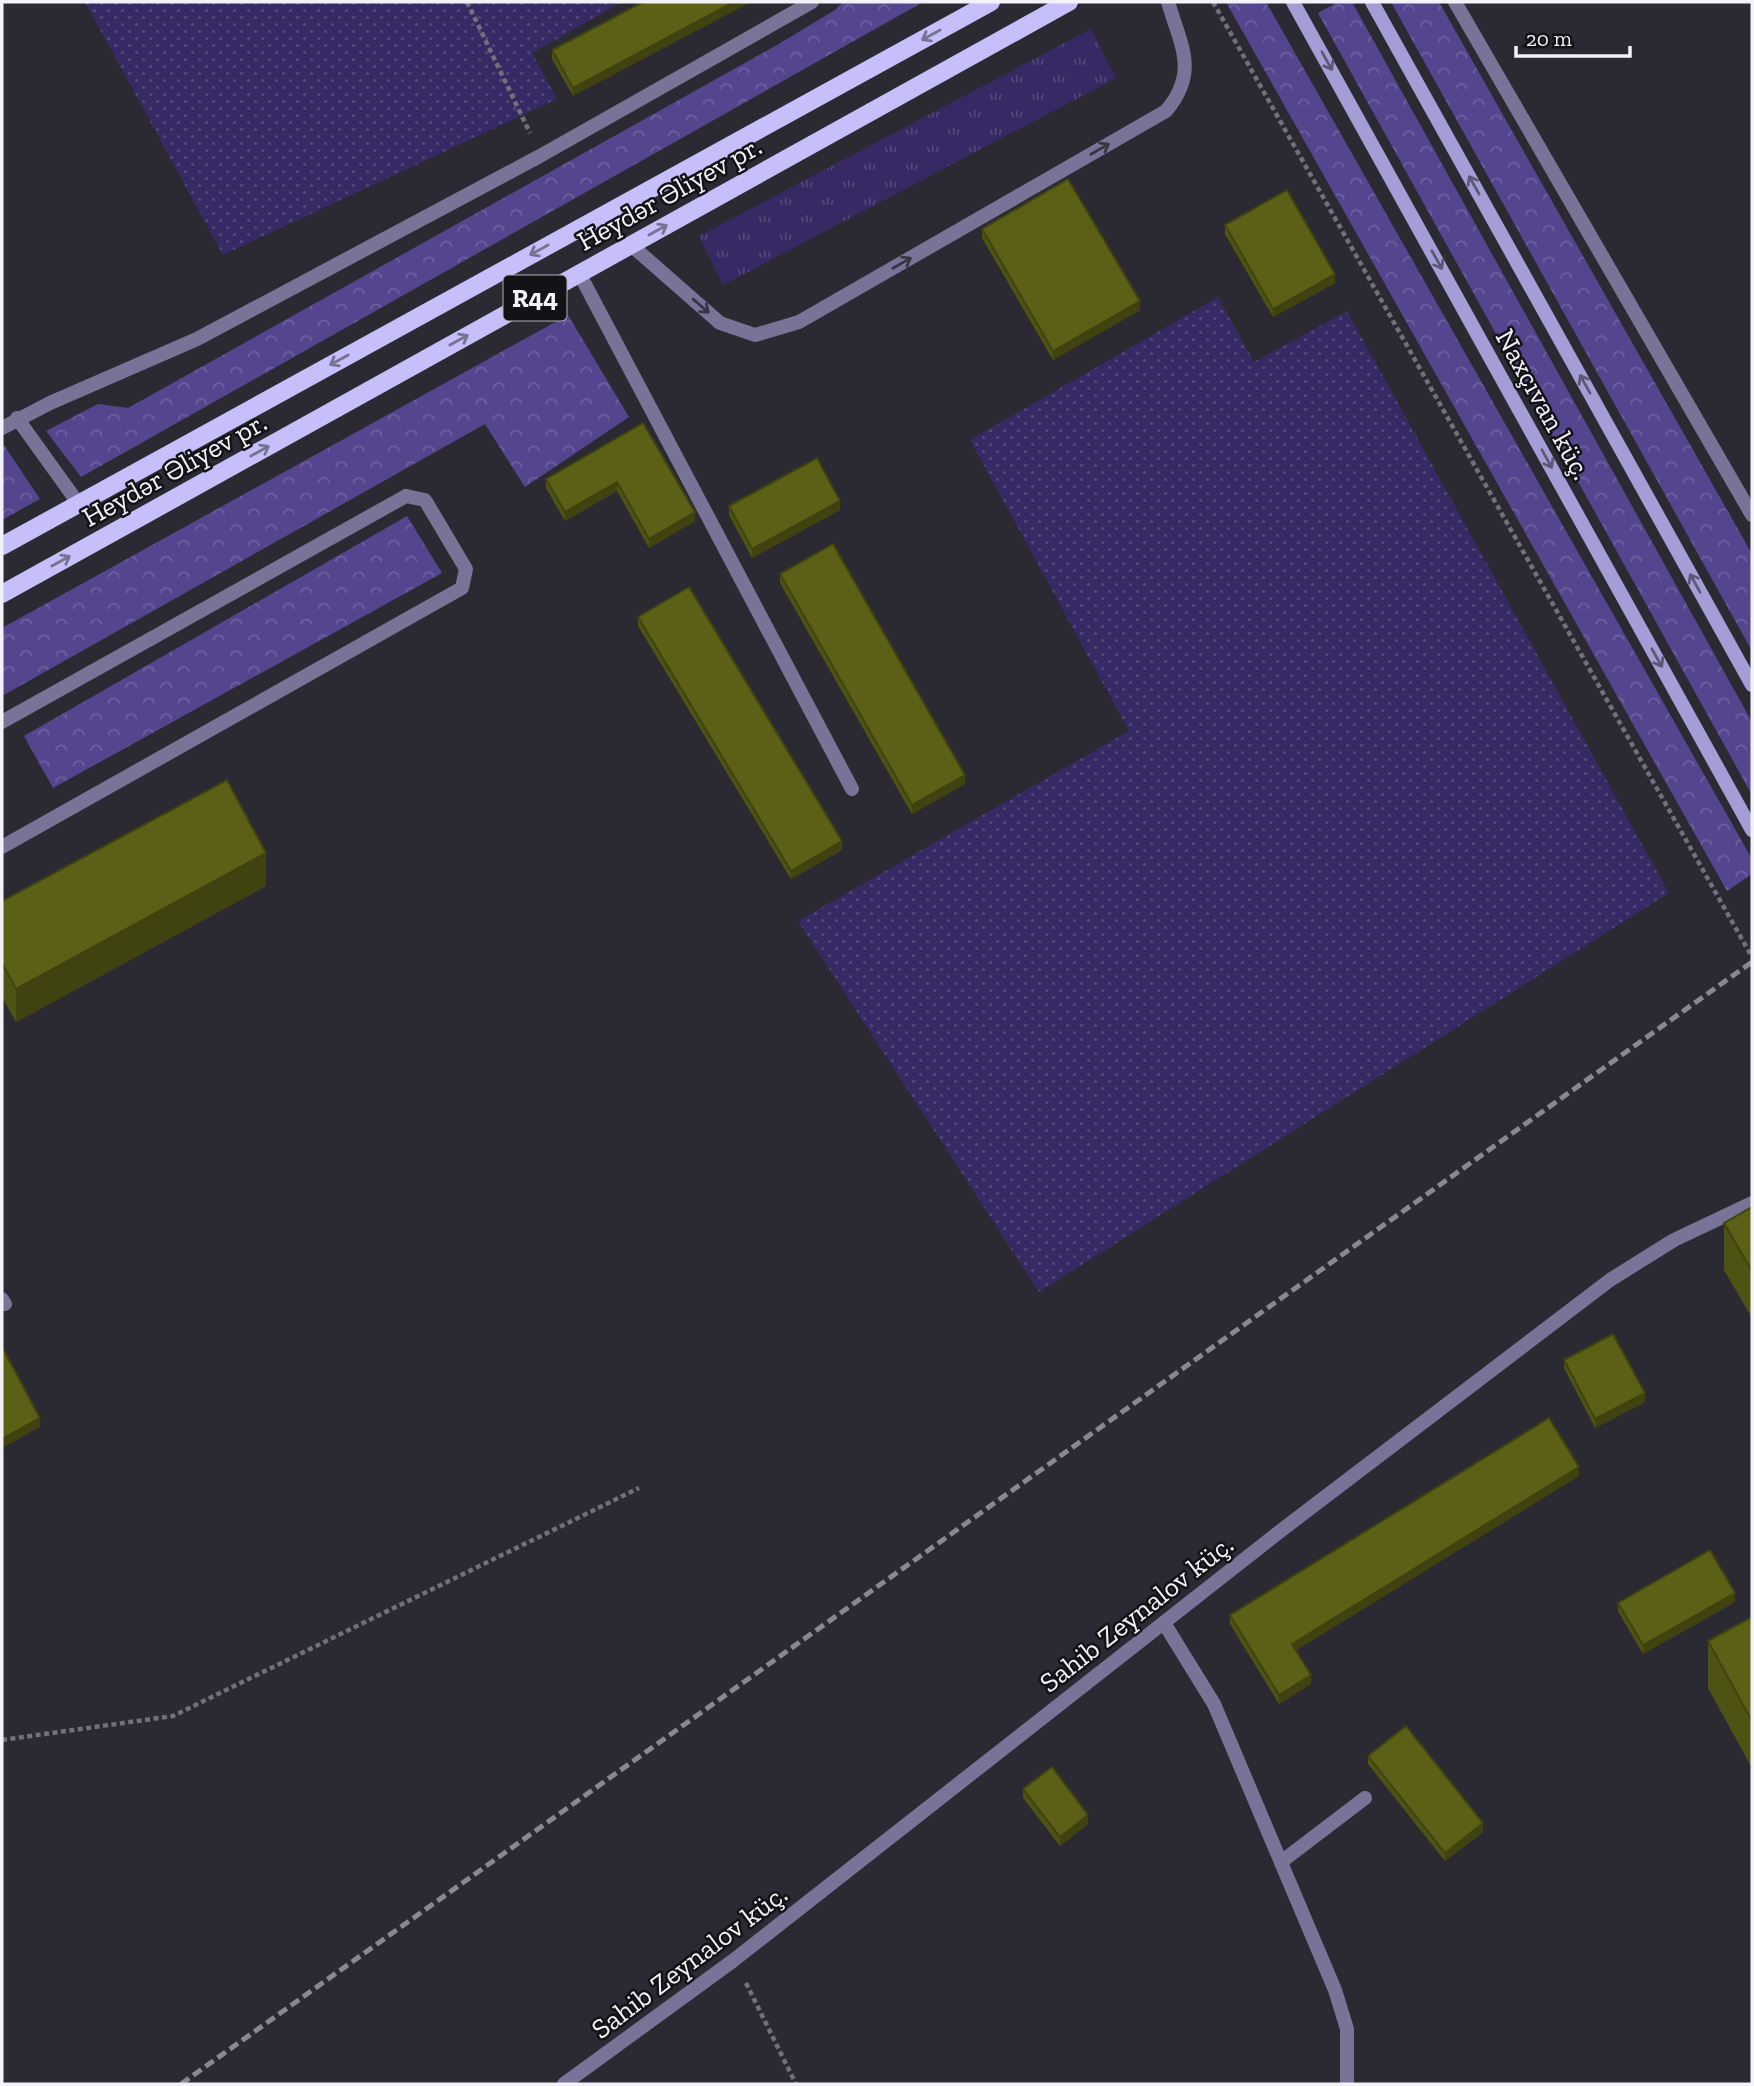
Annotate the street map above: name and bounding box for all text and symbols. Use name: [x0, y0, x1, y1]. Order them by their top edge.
scale bar: [1516, 14, 1630, 58]
text: 20 m: [1526, 26, 1572, 51]
one-way arrow: [922, 28, 942, 42]
one-way arrow: [1320, 51, 1334, 71]
street label: Heydər Əliyev pr.: [571, 129, 767, 258]
one-way arrow: [1089, 142, 1109, 156]
one-way arrow: [1467, 176, 1481, 196]
one-way arrow: [647, 223, 668, 236]
one-way arrow: [529, 243, 549, 257]
one-way arrow: [1430, 250, 1444, 270]
one-way arrow: [892, 256, 912, 270]
road number: R44: [504, 276, 566, 320]
one-way arrow: [692, 298, 710, 314]
street label: Naxçıvan küç.: [1489, 323, 1599, 485]
one-way arrow: [448, 333, 469, 346]
one-way arrow: [330, 353, 350, 367]
one-way arrow: [1578, 374, 1591, 395]
street label: Heydər Əliyev pr.: [76, 405, 272, 534]
one-way arrow: [249, 444, 270, 457]
one-way arrow: [1540, 449, 1554, 469]
one-way arrow: [51, 554, 71, 568]
one-way arrow: [1688, 573, 1701, 594]
one-way arrow: [1650, 648, 1664, 668]
street label: Sahib Zeynalov küç.: [1033, 1528, 1240, 1699]
street label: Sahib Zeynalov küç.: [585, 1877, 794, 2046]

